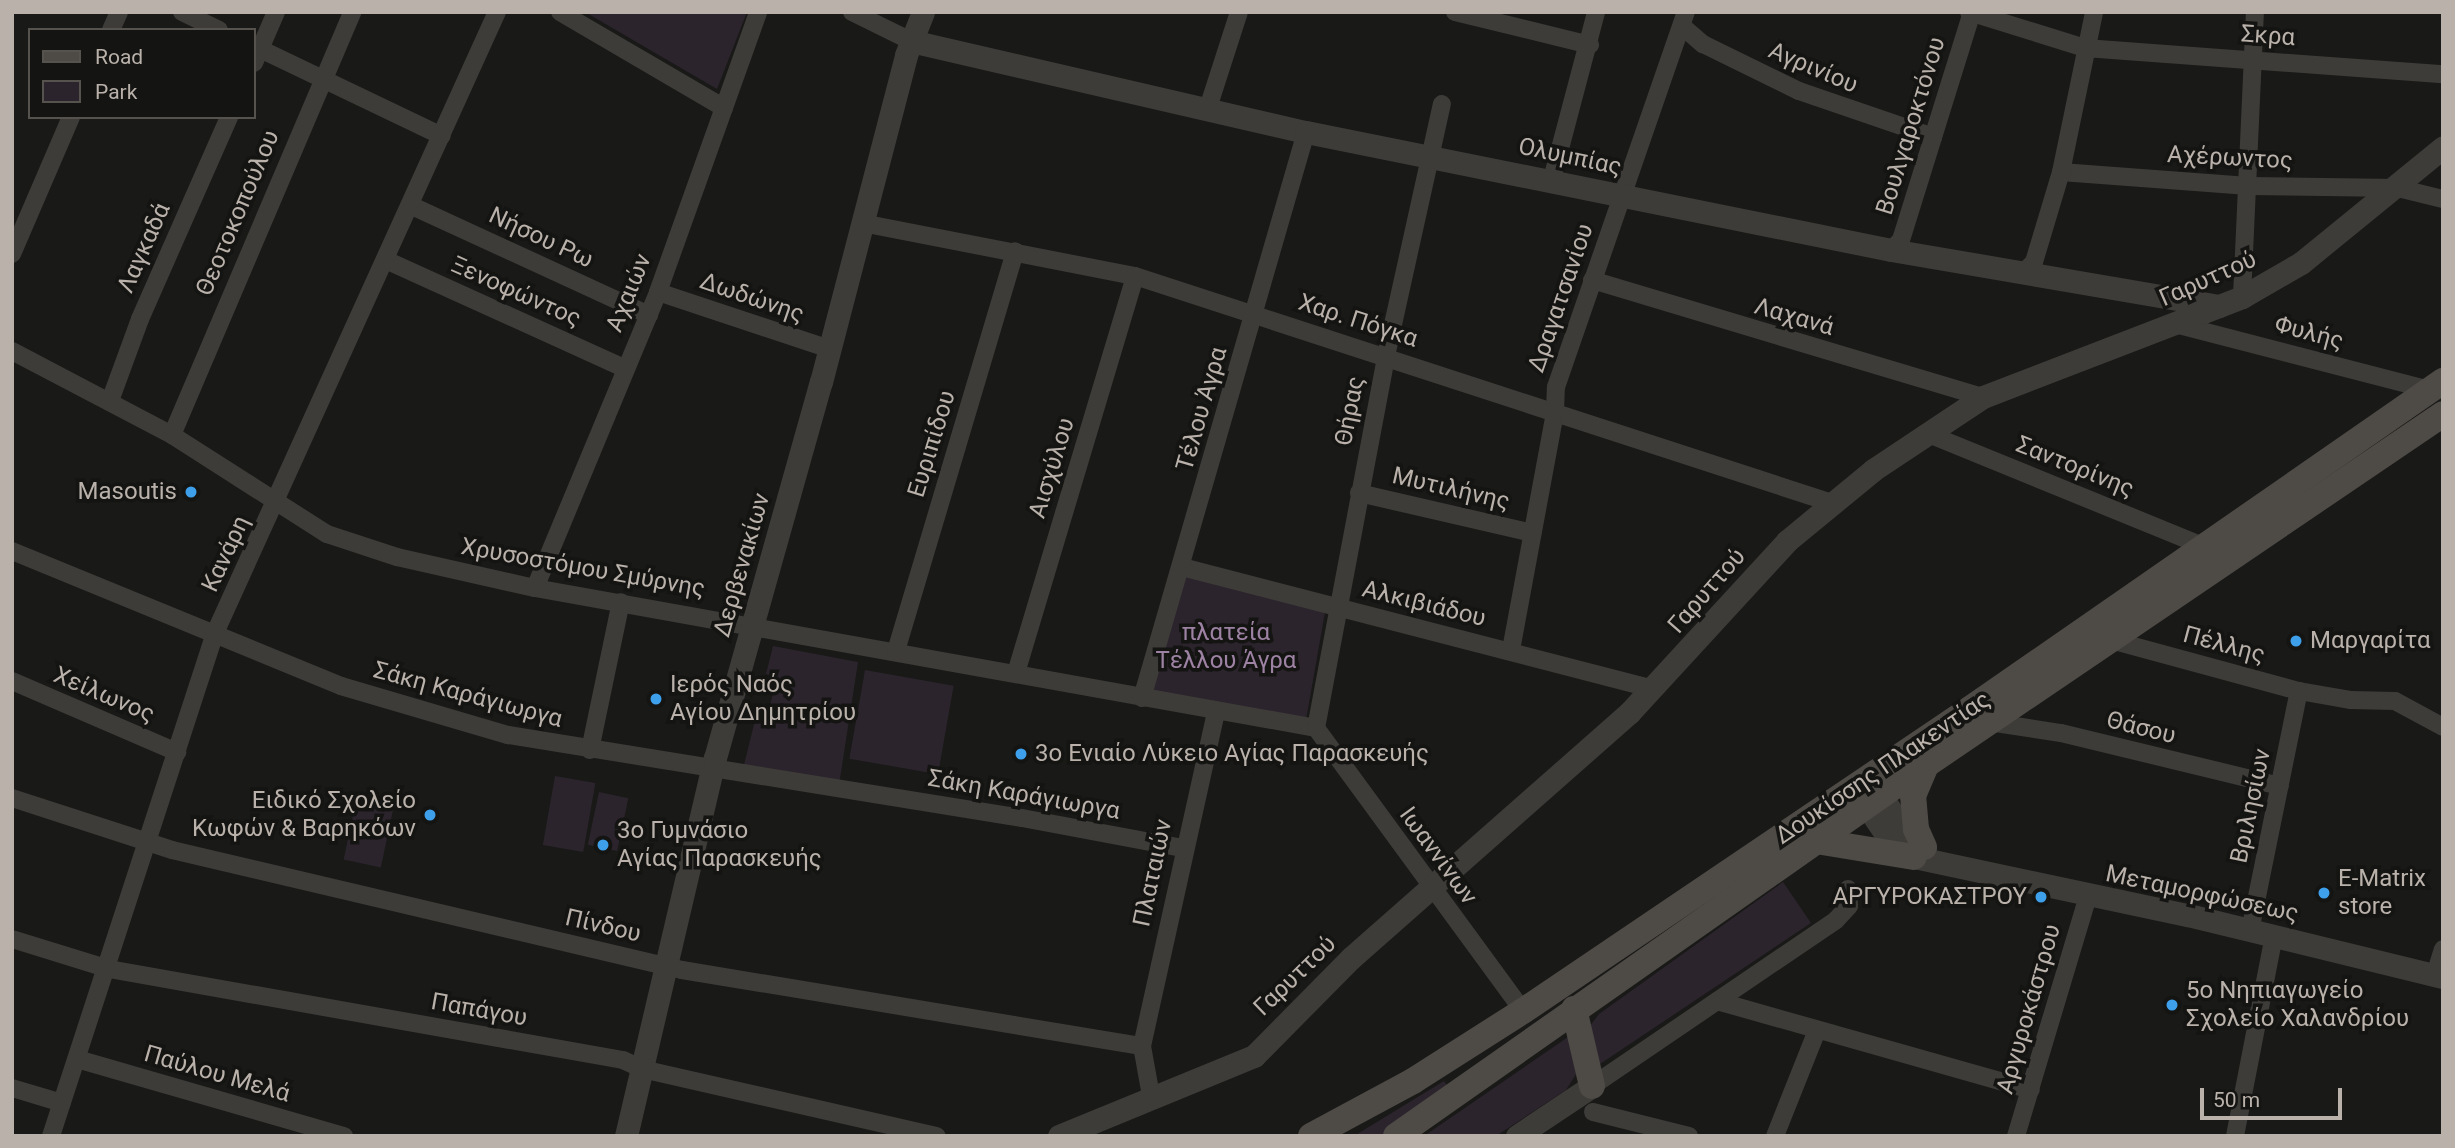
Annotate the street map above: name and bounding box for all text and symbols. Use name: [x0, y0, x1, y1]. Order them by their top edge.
street label: Σκρα: [2240, 20, 2296, 52]
legend: [28, 28, 256, 119]
street label: Βουλγαροκτόνου: [1870, 34, 1952, 218]
street label: Αγρινίου: [1764, 36, 1862, 100]
text: Road: [95, 45, 143, 69]
text: Park: [95, 80, 137, 104]
street label: Θεοτοκοπούλου: [190, 126, 286, 300]
street label: Ολυμπίας: [1516, 132, 1624, 182]
street label: Αχέρωντος: [2166, 140, 2294, 176]
street label: Λαγκαδά: [111, 199, 177, 297]
street label: Νήσου Ρω: [484, 201, 598, 275]
street label: Δραγατσανίου: [1522, 220, 1600, 376]
street label: Γαρυττού: [2155, 245, 2261, 313]
street label: Αχαιών: [600, 250, 658, 336]
street label: Ξενοφώντος: [447, 251, 585, 333]
street label: Δωδώνης: [696, 267, 808, 329]
street label: Χαρ. Πόγκα: [1295, 288, 1421, 354]
street label: Λαχανά: [1751, 292, 1837, 342]
street label: Φυλής: [2271, 310, 2347, 356]
street label: Τέλου Άγρα: [1171, 344, 1233, 474]
street label: Θήρας: [1329, 374, 1371, 448]
street label: Ευριπίδου: [902, 387, 962, 501]
street label: Αισχύλου: [1023, 414, 1081, 522]
street label: Σαντορίνης: [2012, 430, 2138, 504]
street label: Μυτιλήνης: [1390, 462, 1512, 516]
place label: Masoutis: [78, 478, 177, 506]
marker: Masoutis: [183, 484, 199, 500]
street label: Δερβενακίων: [708, 490, 776, 640]
street label: Κανάρη: [196, 511, 256, 597]
street label: Χρυσοστόμου Σμύρνης: [459, 532, 707, 604]
street label: Γαρυττού: [1662, 543, 1752, 639]
street label: Αλκιβιάδου: [1359, 575, 1489, 633]
park label: πλατεία Τέλλου Άγρα: [1156, 619, 1296, 675]
street label: Πέλλης: [2180, 620, 2268, 670]
place label: Μαργαρίτα: [2310, 627, 2431, 655]
marker: Μαργαρίτα: [2288, 633, 2304, 649]
street label: Σάκη Καράγιωργα: [370, 656, 566, 734]
street label: Χείλωνος: [49, 661, 159, 729]
place label: Ιερός Ναός Αγίου Δημητρίου: [670, 671, 856, 727]
street label: Δουκίσσης Πλακεντίας: [1770, 685, 1996, 851]
marker: Ιερός Ναός Αγίου Δημητρίου: [648, 691, 664, 707]
street label: Θάσου: [2103, 706, 2179, 750]
place label: 3ο Ενιαίο Λύκειο Αγίας Παρασκευής: [1035, 740, 1429, 768]
marker: 3ο Ενιαίο Λύκειο Αγίας Παρασκευής: [1013, 746, 1029, 762]
street label: Βριλησίων: [2225, 746, 2277, 866]
street label: Σάκη Καράγιωργα: [926, 764, 1122, 826]
place label: Ειδικό Σχολείο Κωφών & Βαρηκόων: [192, 787, 416, 843]
street label: Ιωαννίνων: [1393, 802, 1483, 910]
marker: Ειδικό Σχολείο Κωφών & Βαρηκόων: [422, 807, 438, 823]
place label: 3ο Γυμνάσιο Αγίας Παρασκευής: [617, 817, 822, 873]
street label: Πλαταιών: [1128, 817, 1178, 929]
marker: 3ο Γυμνάσιο Αγίας Παρασκευής: [595, 837, 611, 853]
street label: Μεταμορφώσεως: [2103, 859, 2301, 929]
place label: E-Matrix store: [2338, 865, 2426, 921]
place label: ΑΡΓΥΡΟΚΑΣΤΡΟΥ: [1832, 883, 2027, 911]
marker: E-Matrix store: [2316, 885, 2332, 901]
marker: ΑΡΓΥΡΟΚΑΣΤΡΟΥ: [2033, 889, 2049, 905]
street label: Πίνδου: [562, 903, 644, 949]
street label: Αργυροκάστρου: [1991, 921, 2067, 1097]
street label: Γαρυττού: [1248, 930, 1342, 1022]
place label: 5ο Νηπιαγωγείο Σχολείο Χαλανδρίου: [2186, 977, 2409, 1033]
street label: Παπάγου: [429, 987, 529, 1033]
marker: 5ο Νηπιαγωγείο Σχολείο Χαλανδρίου: [2164, 997, 2180, 1013]
street label: Παύλου Μελά: [141, 1039, 293, 1109]
scale bar: [2203, 1074, 2345, 1118]
text: 50 m: [2213, 1088, 2260, 1112]

